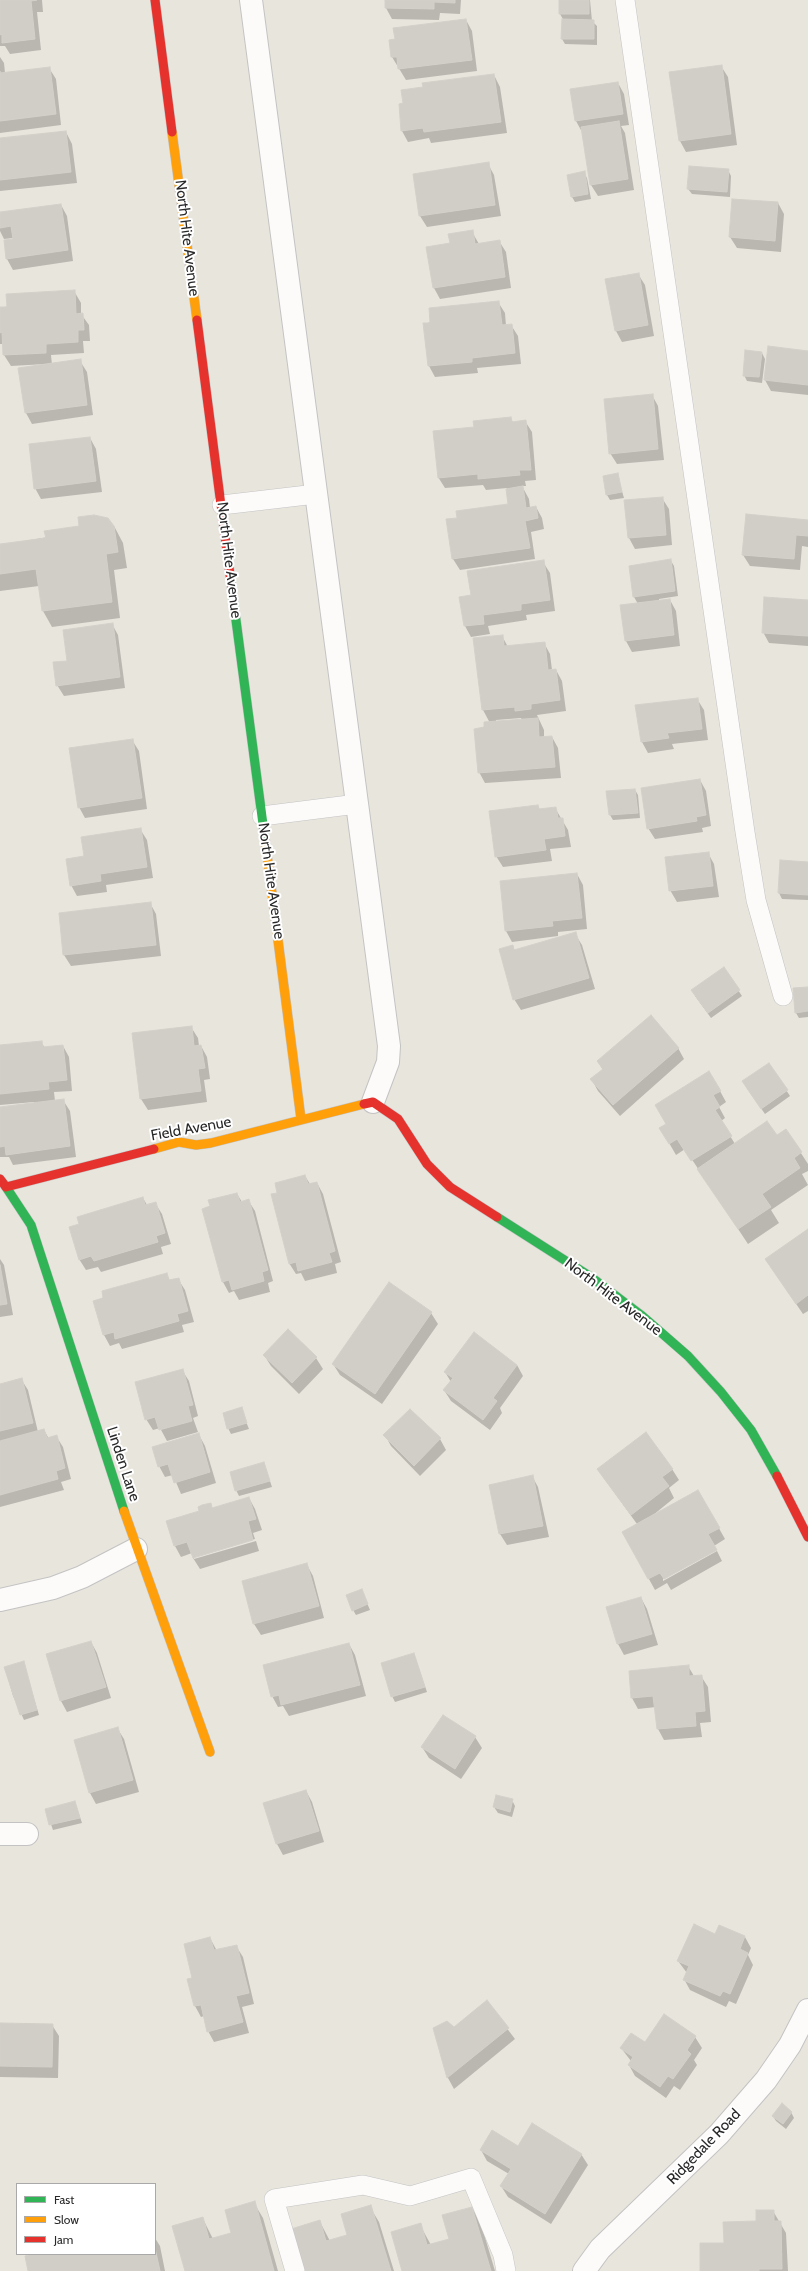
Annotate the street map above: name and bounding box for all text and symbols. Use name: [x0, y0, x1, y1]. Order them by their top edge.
street label: North Hite Avenue: [171, 179, 203, 297]
street label: North Hite Avenue: [213, 501, 245, 619]
street label: North Hite Avenue: [254, 822, 288, 940]
street label: Field Avenue: [149, 1113, 233, 1145]
street label: North Hite Avenue: [561, 1255, 665, 1339]
street label: Linden Lane: [102, 1424, 144, 1504]
street label: Ridgedale Road: [663, 2105, 745, 2189]
legend: [16, 2183, 156, 2255]
text: Fast: [54, 2192, 74, 2207]
text: Slow: [54, 2212, 79, 2227]
text: Jam: [54, 2232, 73, 2247]

